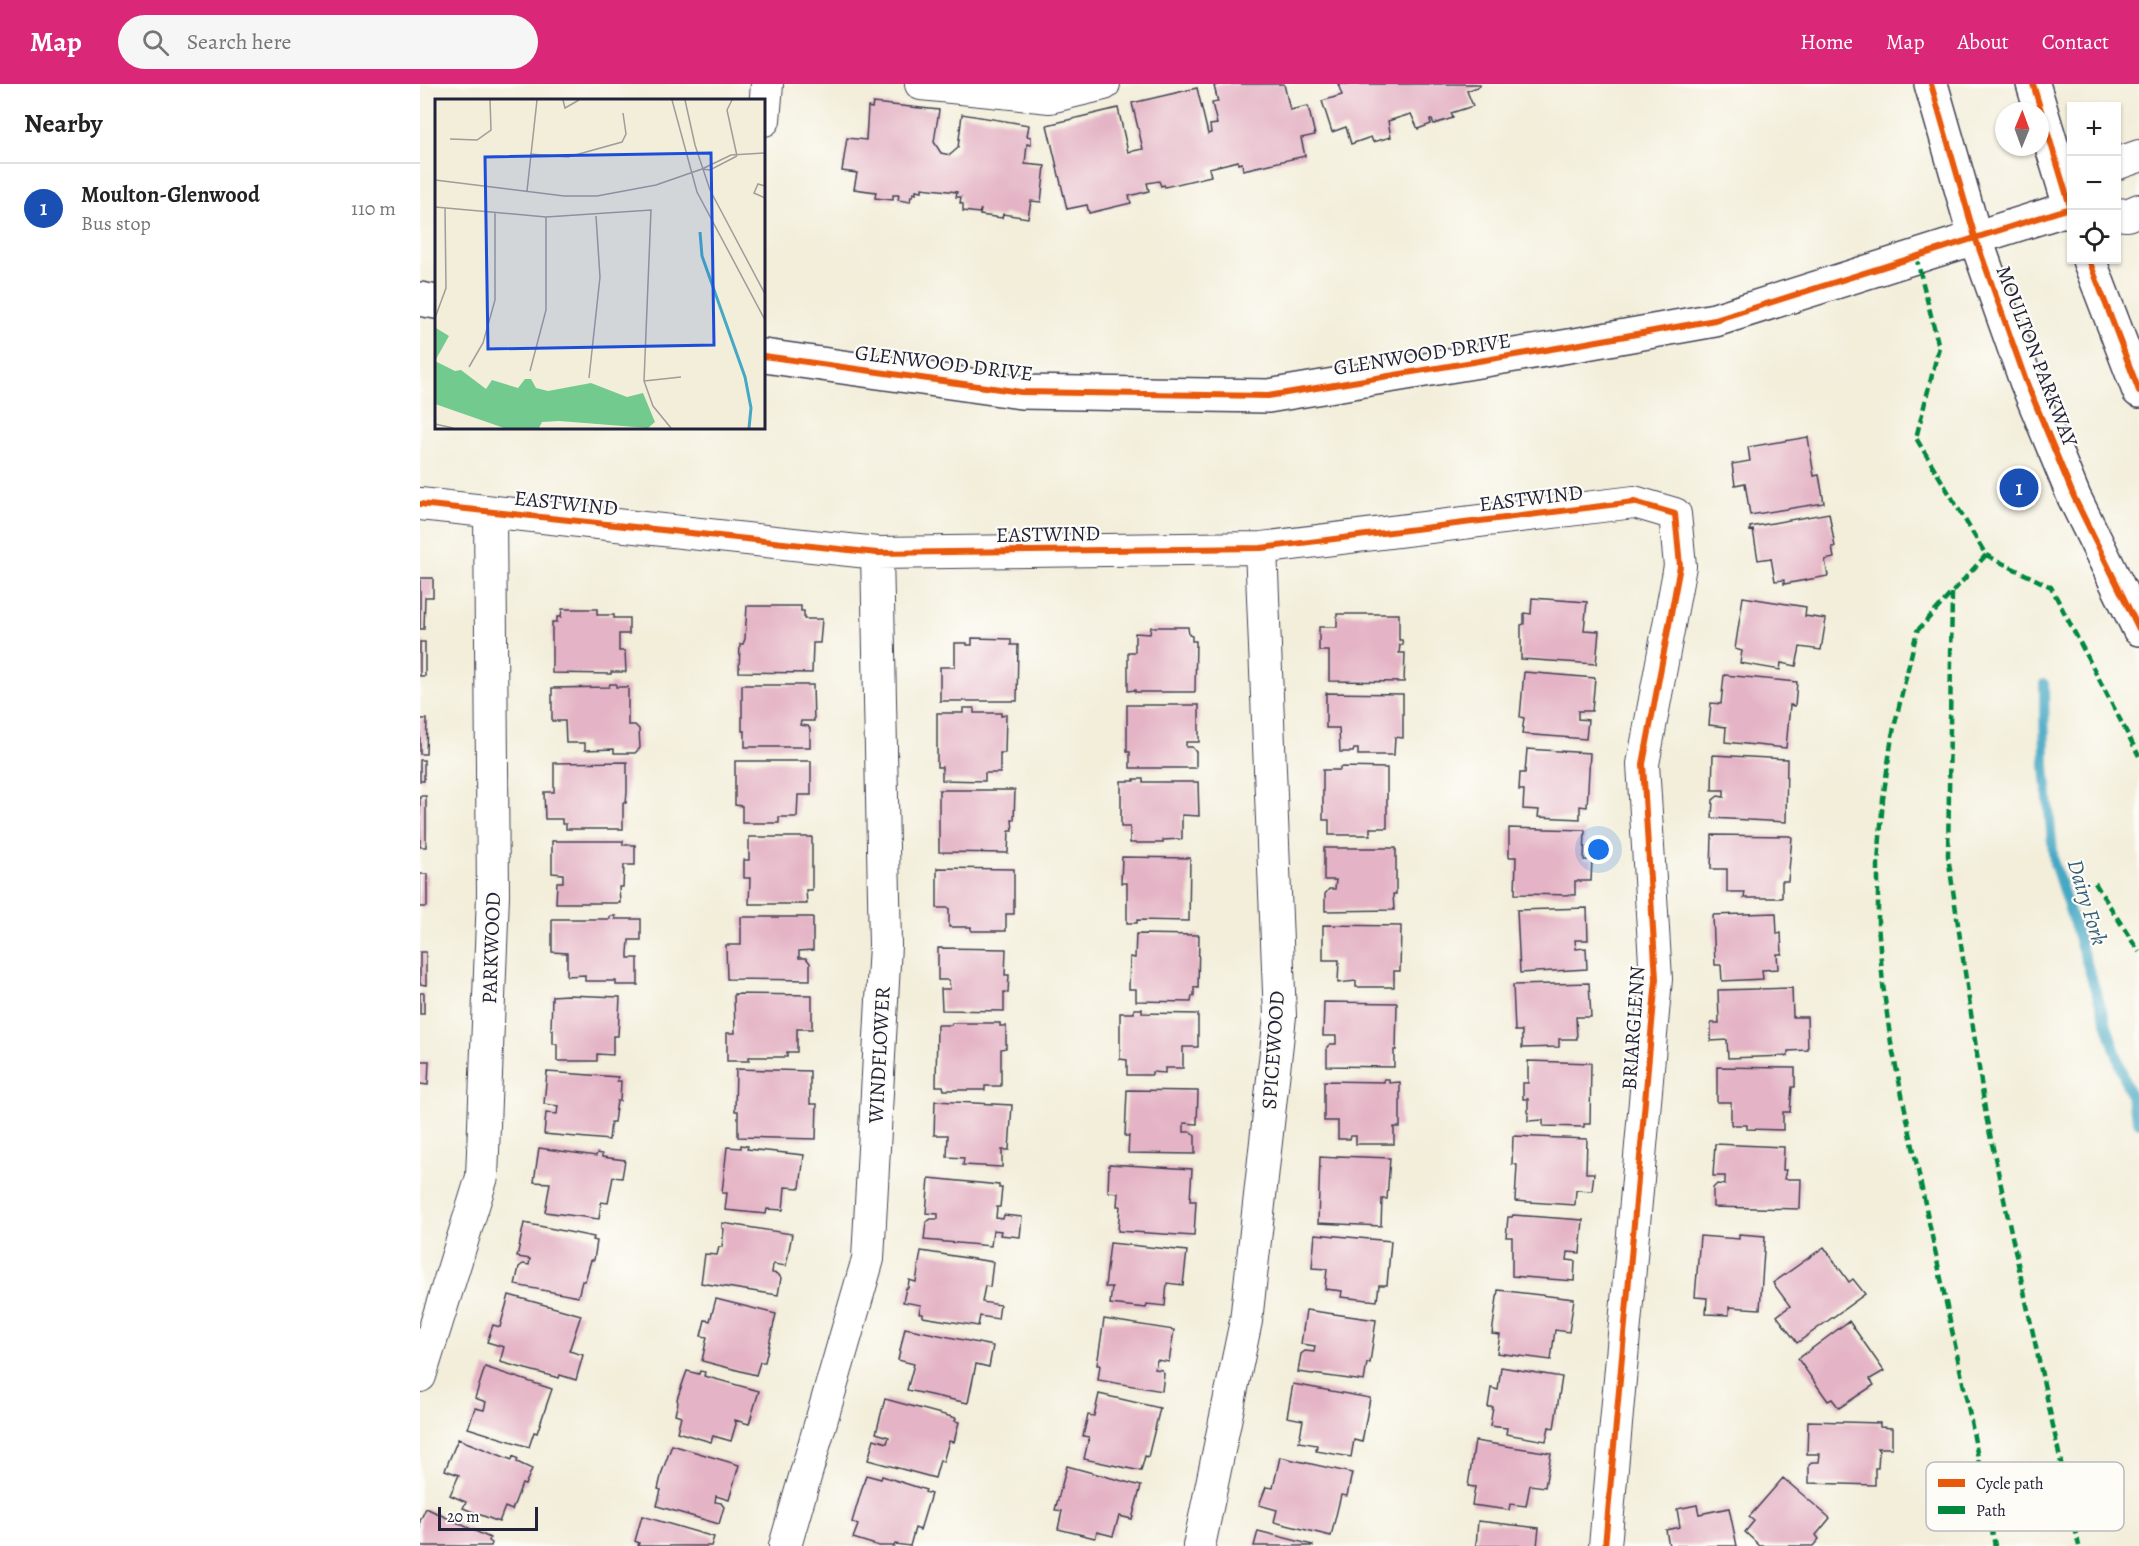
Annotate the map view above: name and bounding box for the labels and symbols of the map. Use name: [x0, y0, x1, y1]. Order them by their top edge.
inset map: [435, 99, 765, 429]
north arrow: [1995, 102, 2049, 156]
street label: MOULTON PARKWAY: [1990, 261, 2085, 451]
street label: GLENWOOD DRIVE: [1331, 326, 1513, 382]
street label: GLENWOOD DRIVE: [853, 338, 1035, 388]
pin: 1: [2000, 466, 2038, 510]
street label: EASTWIND: [1478, 478, 1584, 518]
street label: EASTWIND: [513, 484, 619, 522]
street label: EASTWIND: [996, 519, 1100, 549]
your location: [1584, 835, 1613, 864]
water label: Dairy Fork: [2060, 856, 2114, 949]
street label: PARKWOOD: [475, 891, 507, 1005]
street label: BRIARGLENN: [1615, 965, 1651, 1091]
street label: WINDFLOWER: [861, 986, 897, 1125]
street label: SPICEWOOD: [1255, 990, 1291, 1110]
legend: [1926, 1462, 2124, 1531]
text: Cycle path: [1976, 1473, 2044, 1495]
text: Path: [1976, 1500, 2006, 1522]
scale bar: [438, 1504, 538, 1532]

